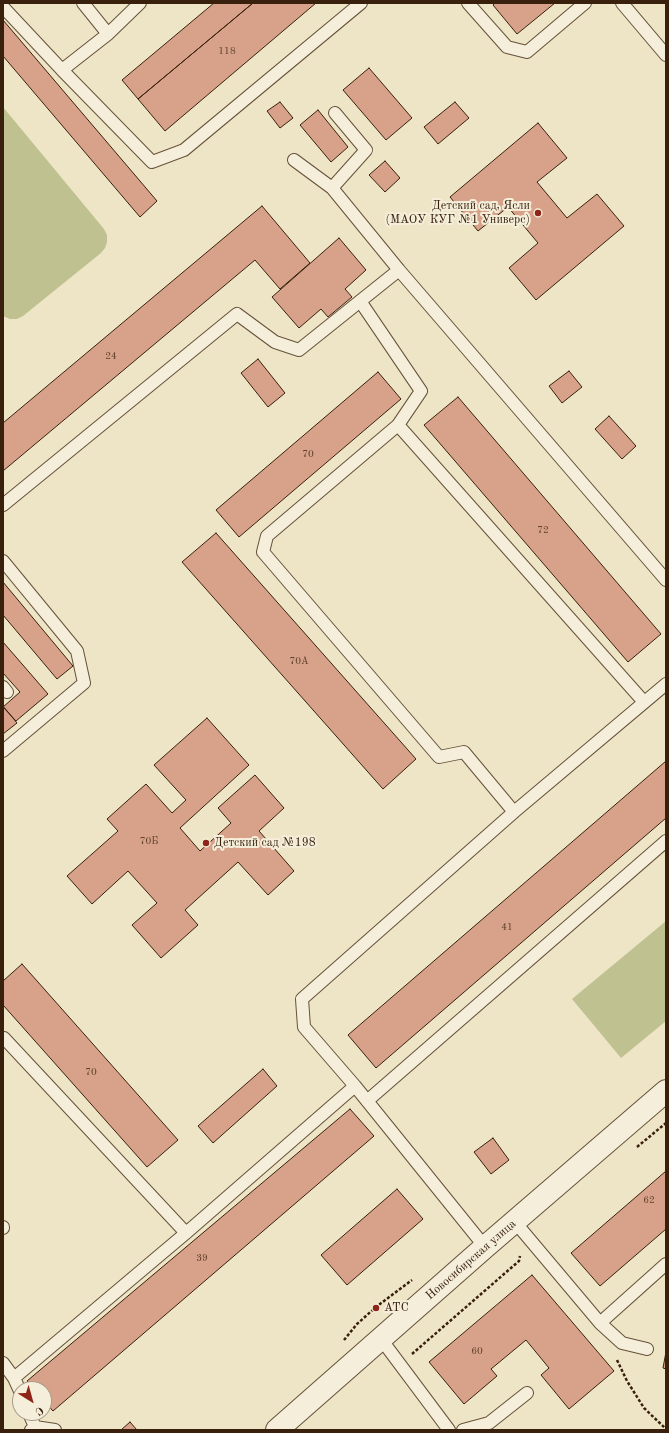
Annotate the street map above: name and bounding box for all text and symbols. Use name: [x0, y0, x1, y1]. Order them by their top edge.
house number: 118: [218, 45, 236, 57]
place label: Детский сад, Ясли (МАОУ КУГ №1 Универс): [386, 199, 530, 227]
marker: Детский сад, Ясли (МАОУ КУГ №1 Универс): [533, 208, 543, 218]
house number: 24: [105, 350, 117, 362]
house number: 70: [302, 448, 314, 460]
house number: 72: [537, 524, 549, 536]
house number: 70А: [289, 655, 309, 667]
house number: 70Б: [140, 835, 158, 847]
place label: Детский сад №198: [214, 836, 316, 850]
marker: Детский сад №198: [201, 838, 211, 848]
house number: 41: [501, 921, 513, 933]
house number: 70: [85, 1066, 97, 1078]
house number: 62: [643, 1194, 655, 1206]
street label: Новосибирская улица: [423, 1217, 519, 1303]
house number: 39: [196, 1252, 208, 1264]
place label: АТС: [384, 1301, 409, 1315]
marker: АТС: [371, 1303, 381, 1313]
house number: 60: [471, 1345, 483, 1357]
north arrow: [12, 1381, 52, 1421]
text: С: [33, 1404, 45, 1417]

